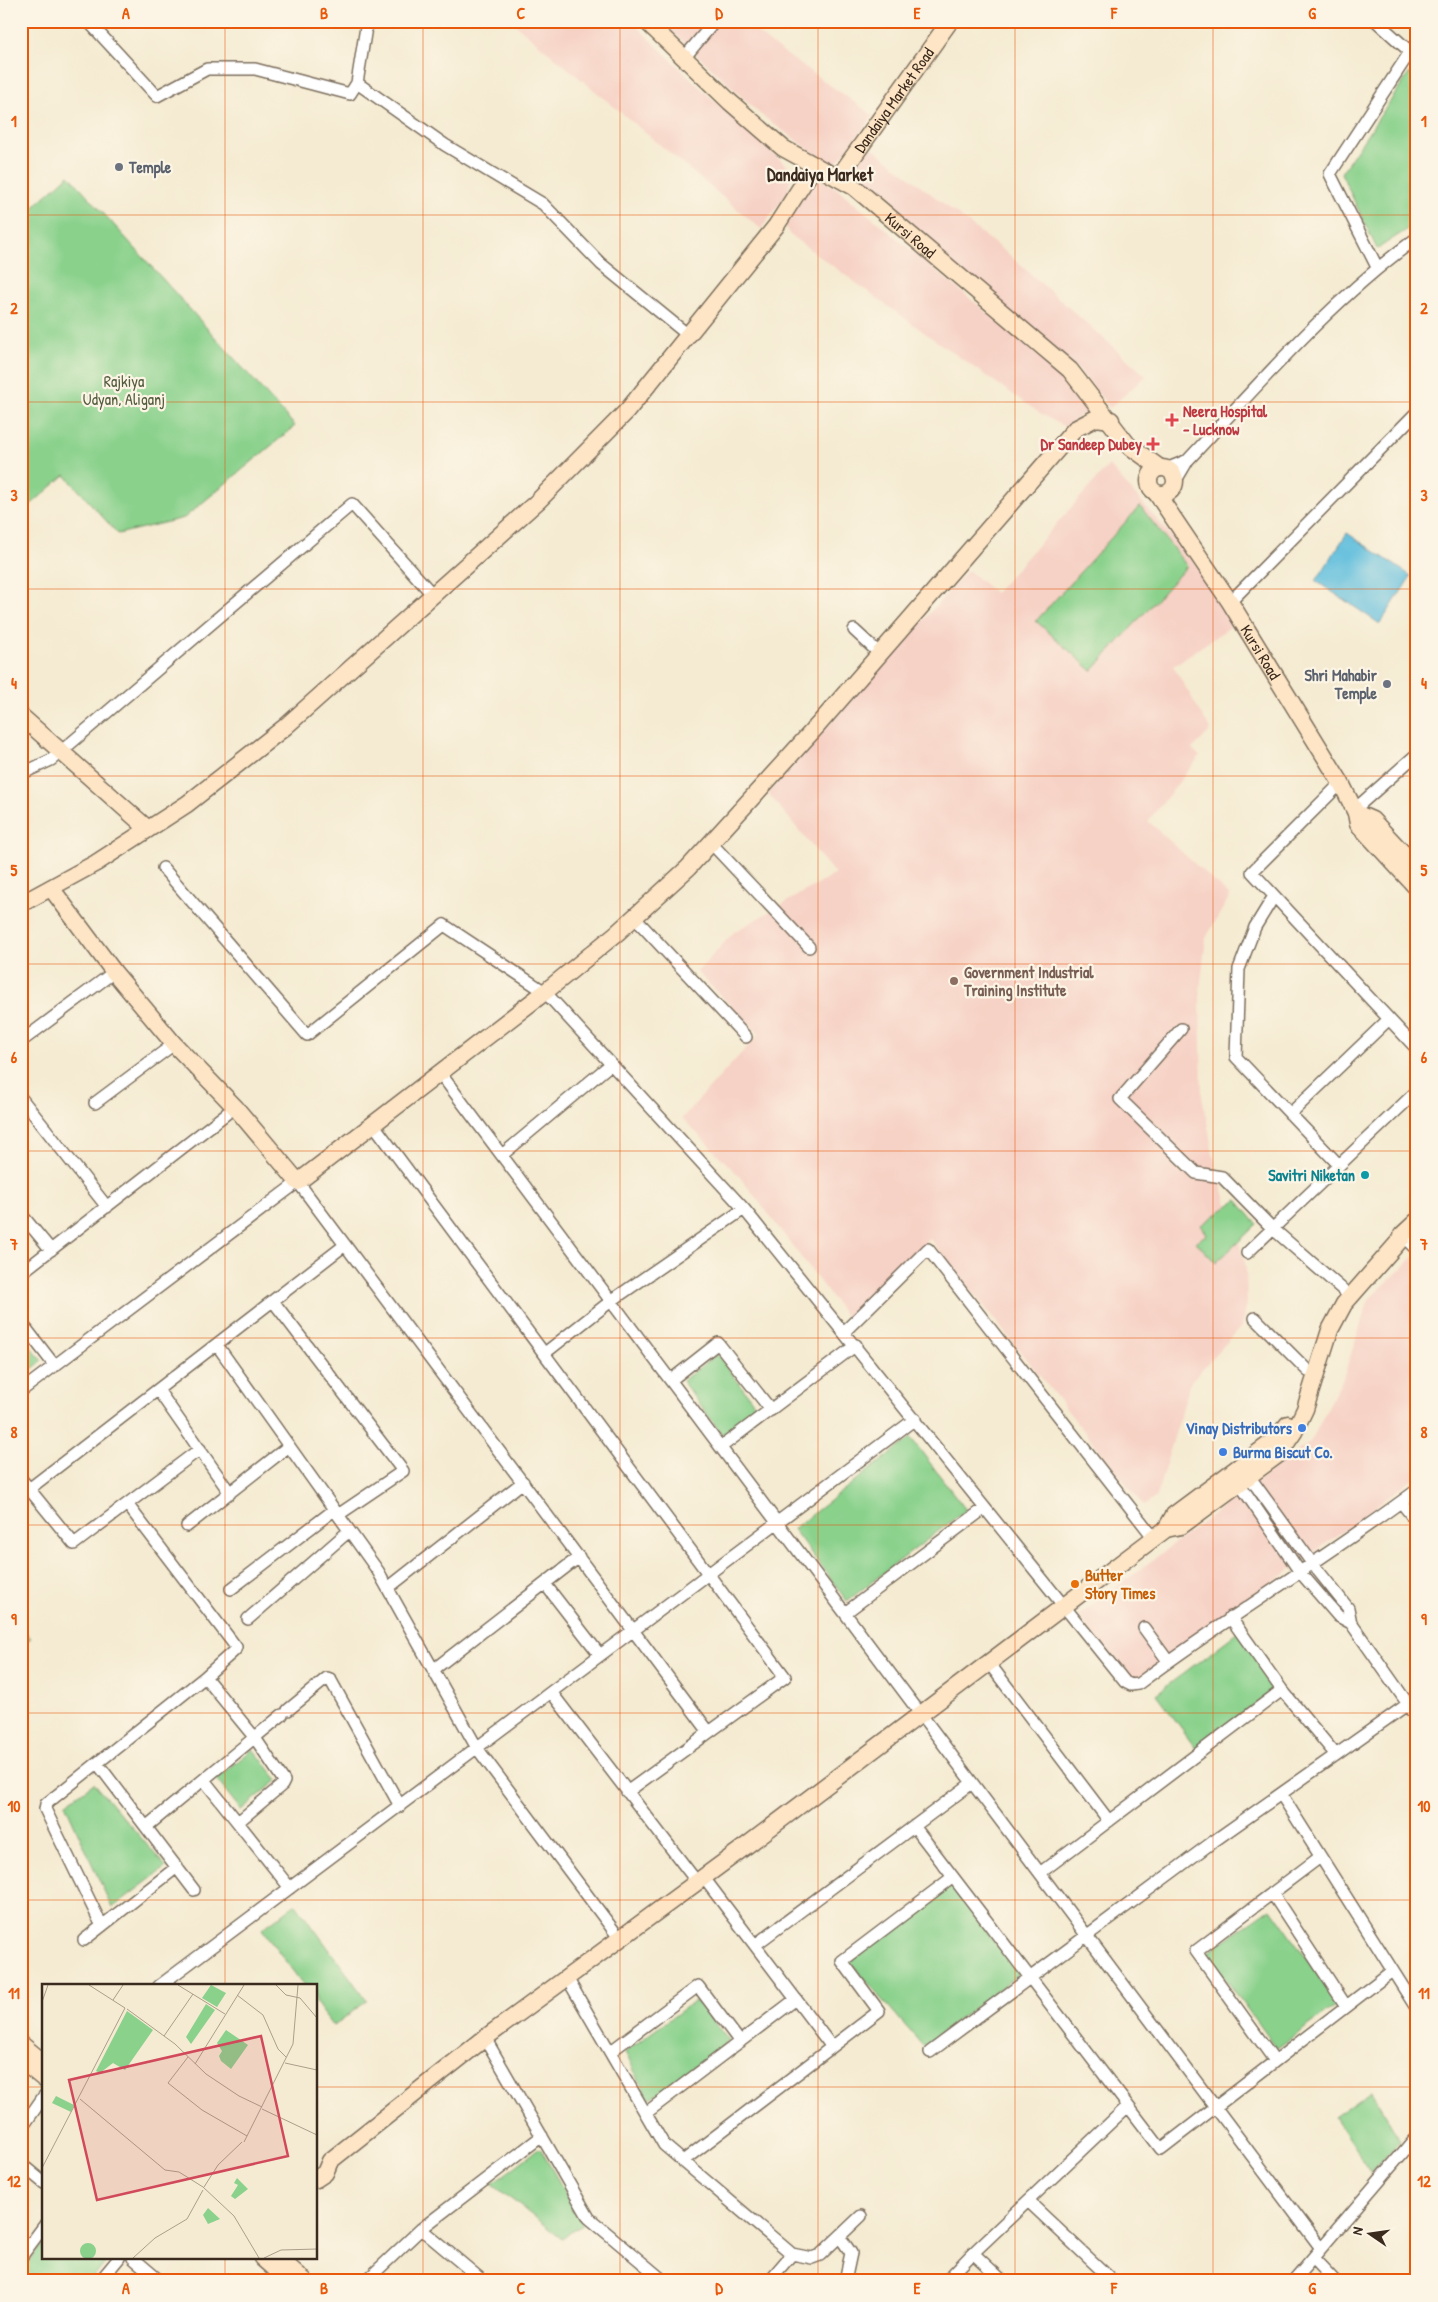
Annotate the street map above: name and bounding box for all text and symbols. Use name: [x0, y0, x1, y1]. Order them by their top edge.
text: A: [122, 2, 130, 24]
text: B: [320, 2, 328, 24]
text: C: [517, 2, 526, 24]
text: D: [715, 2, 723, 24]
text: E: [913, 2, 921, 24]
text: F: [1110, 2, 1118, 24]
text: G: [1308, 2, 1316, 24]
street label: Dandaiya Market Road: [849, 43, 939, 157]
text: 1: [11, 110, 17, 132]
text: 1: [1421, 110, 1427, 132]
place label: Temple: [128, 156, 172, 179]
marker: Temple: [113, 161, 125, 173]
district label: Dandaiya Market: [767, 162, 874, 188]
street label: Kursi Road: [880, 207, 941, 263]
text: 2: [10, 297, 18, 319]
text: 2: [1420, 297, 1428, 319]
park label: Rajkiya Udyan, Aliganj: [83, 370, 165, 410]
place label: Neera Hospital - Lucknow: [1183, 400, 1268, 440]
marker: Neera Hospital - Lucknow: [1165, 413, 1179, 427]
place label: Dr Sandeep Dubey: [1040, 433, 1142, 456]
marker: Dr Sandeep Dubey: [1146, 437, 1160, 451]
text: 3: [10, 484, 18, 506]
text: 3: [1420, 484, 1428, 506]
street label: Kursi Road: [1235, 620, 1286, 684]
place label: Shri Mahabir Temple: [1304, 664, 1378, 705]
text: 4: [11, 672, 17, 694]
text: 4: [1421, 672, 1427, 694]
marker: Shri Mahabir Temple: [1381, 678, 1393, 690]
text: 5: [11, 859, 18, 881]
text: 5: [1421, 859, 1428, 881]
place label: Government Industrial Training Institute: [963, 961, 1094, 1002]
marker: Government Industrial Training Institute: [948, 975, 960, 987]
text: 6: [11, 1046, 18, 1068]
text: 6: [1421, 1046, 1428, 1068]
place label: Savitri Niketan: [1268, 1164, 1355, 1186]
marker: Savitri Niketan: [1359, 1169, 1371, 1181]
text: 7: [9, 1233, 18, 1255]
text: 7: [1419, 1233, 1428, 1255]
place label: Vinay Distributors: [1186, 1417, 1293, 1440]
text: 8: [11, 1421, 18, 1443]
text: 8: [1421, 1421, 1428, 1443]
marker: Vinay Distributors: [1296, 1422, 1308, 1434]
place label: Burma Biscut Co.: [1233, 1441, 1333, 1463]
marker: Burma Biscut Co.: [1217, 1446, 1229, 1458]
place label: Butter Story Times: [1085, 1564, 1156, 1605]
marker: Butter Story Times: [1069, 1578, 1081, 1590]
text: 9: [11, 1608, 17, 1630]
text: 9: [1421, 1608, 1427, 1630]
text: 10: [8, 1795, 20, 1817]
text: 10: [1418, 1795, 1430, 1817]
text: 11: [8, 1982, 20, 2004]
text: 11: [1418, 1982, 1430, 2004]
inset map: [42, 1984, 318, 2260]
text: 12: [7, 2170, 21, 2192]
text: 12: [1417, 2170, 1431, 2192]
north arrow: [1346, 2210, 1396, 2260]
text: N: [1347, 2225, 1367, 2237]
text: A: [122, 2277, 130, 2299]
text: B: [320, 2277, 328, 2299]
text: C: [517, 2277, 526, 2299]
text: D: [715, 2277, 723, 2299]
text: E: [913, 2277, 921, 2299]
text: F: [1110, 2277, 1118, 2299]
text: G: [1308, 2277, 1316, 2299]

